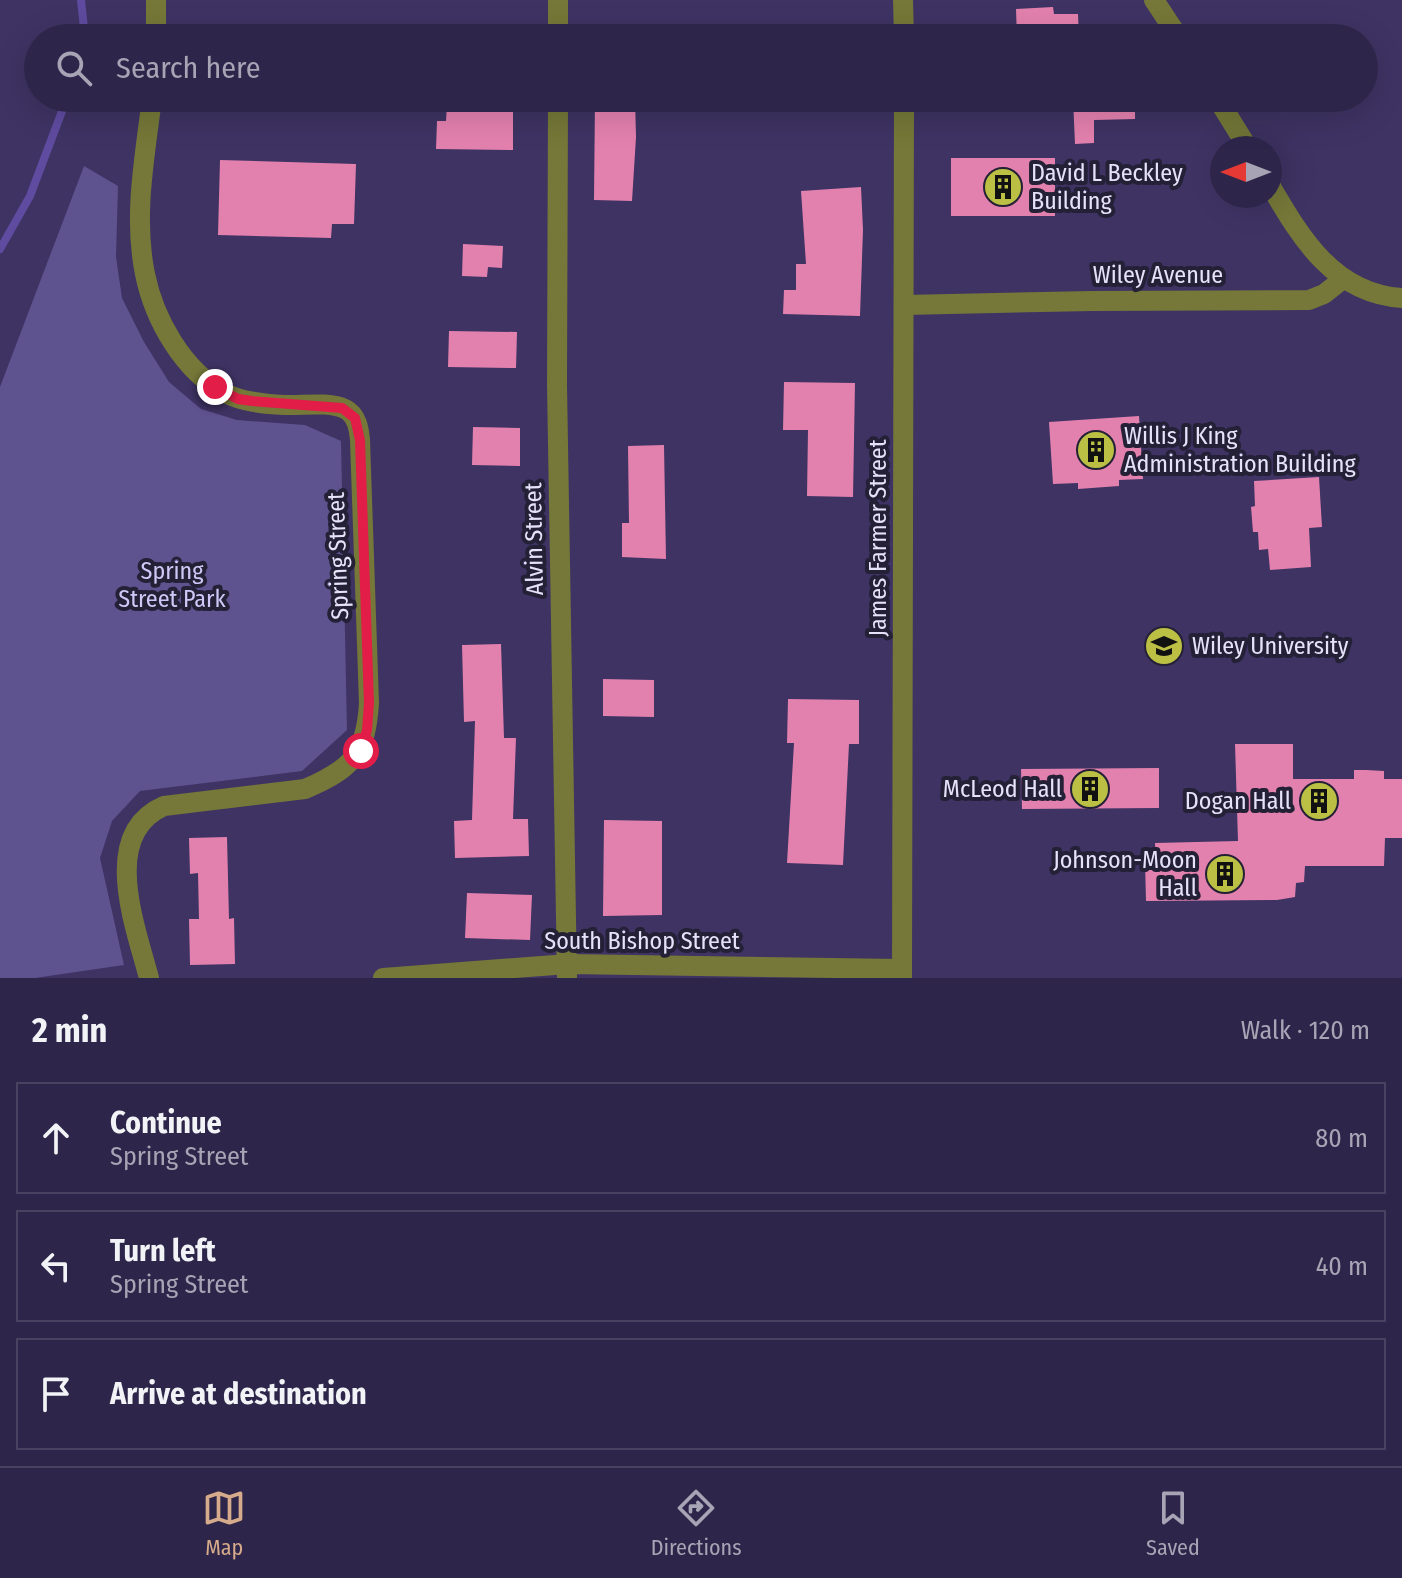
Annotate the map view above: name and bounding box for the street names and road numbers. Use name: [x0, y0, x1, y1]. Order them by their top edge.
street label: Wiley Avenue: [1093, 261, 1223, 289]
street label: James Farmer Street: [864, 439, 892, 637]
street label: Alvin Street: [519, 482, 549, 596]
street label: Spring Street: [322, 492, 354, 620]
street label: South Bishop Street: [544, 927, 740, 955]

